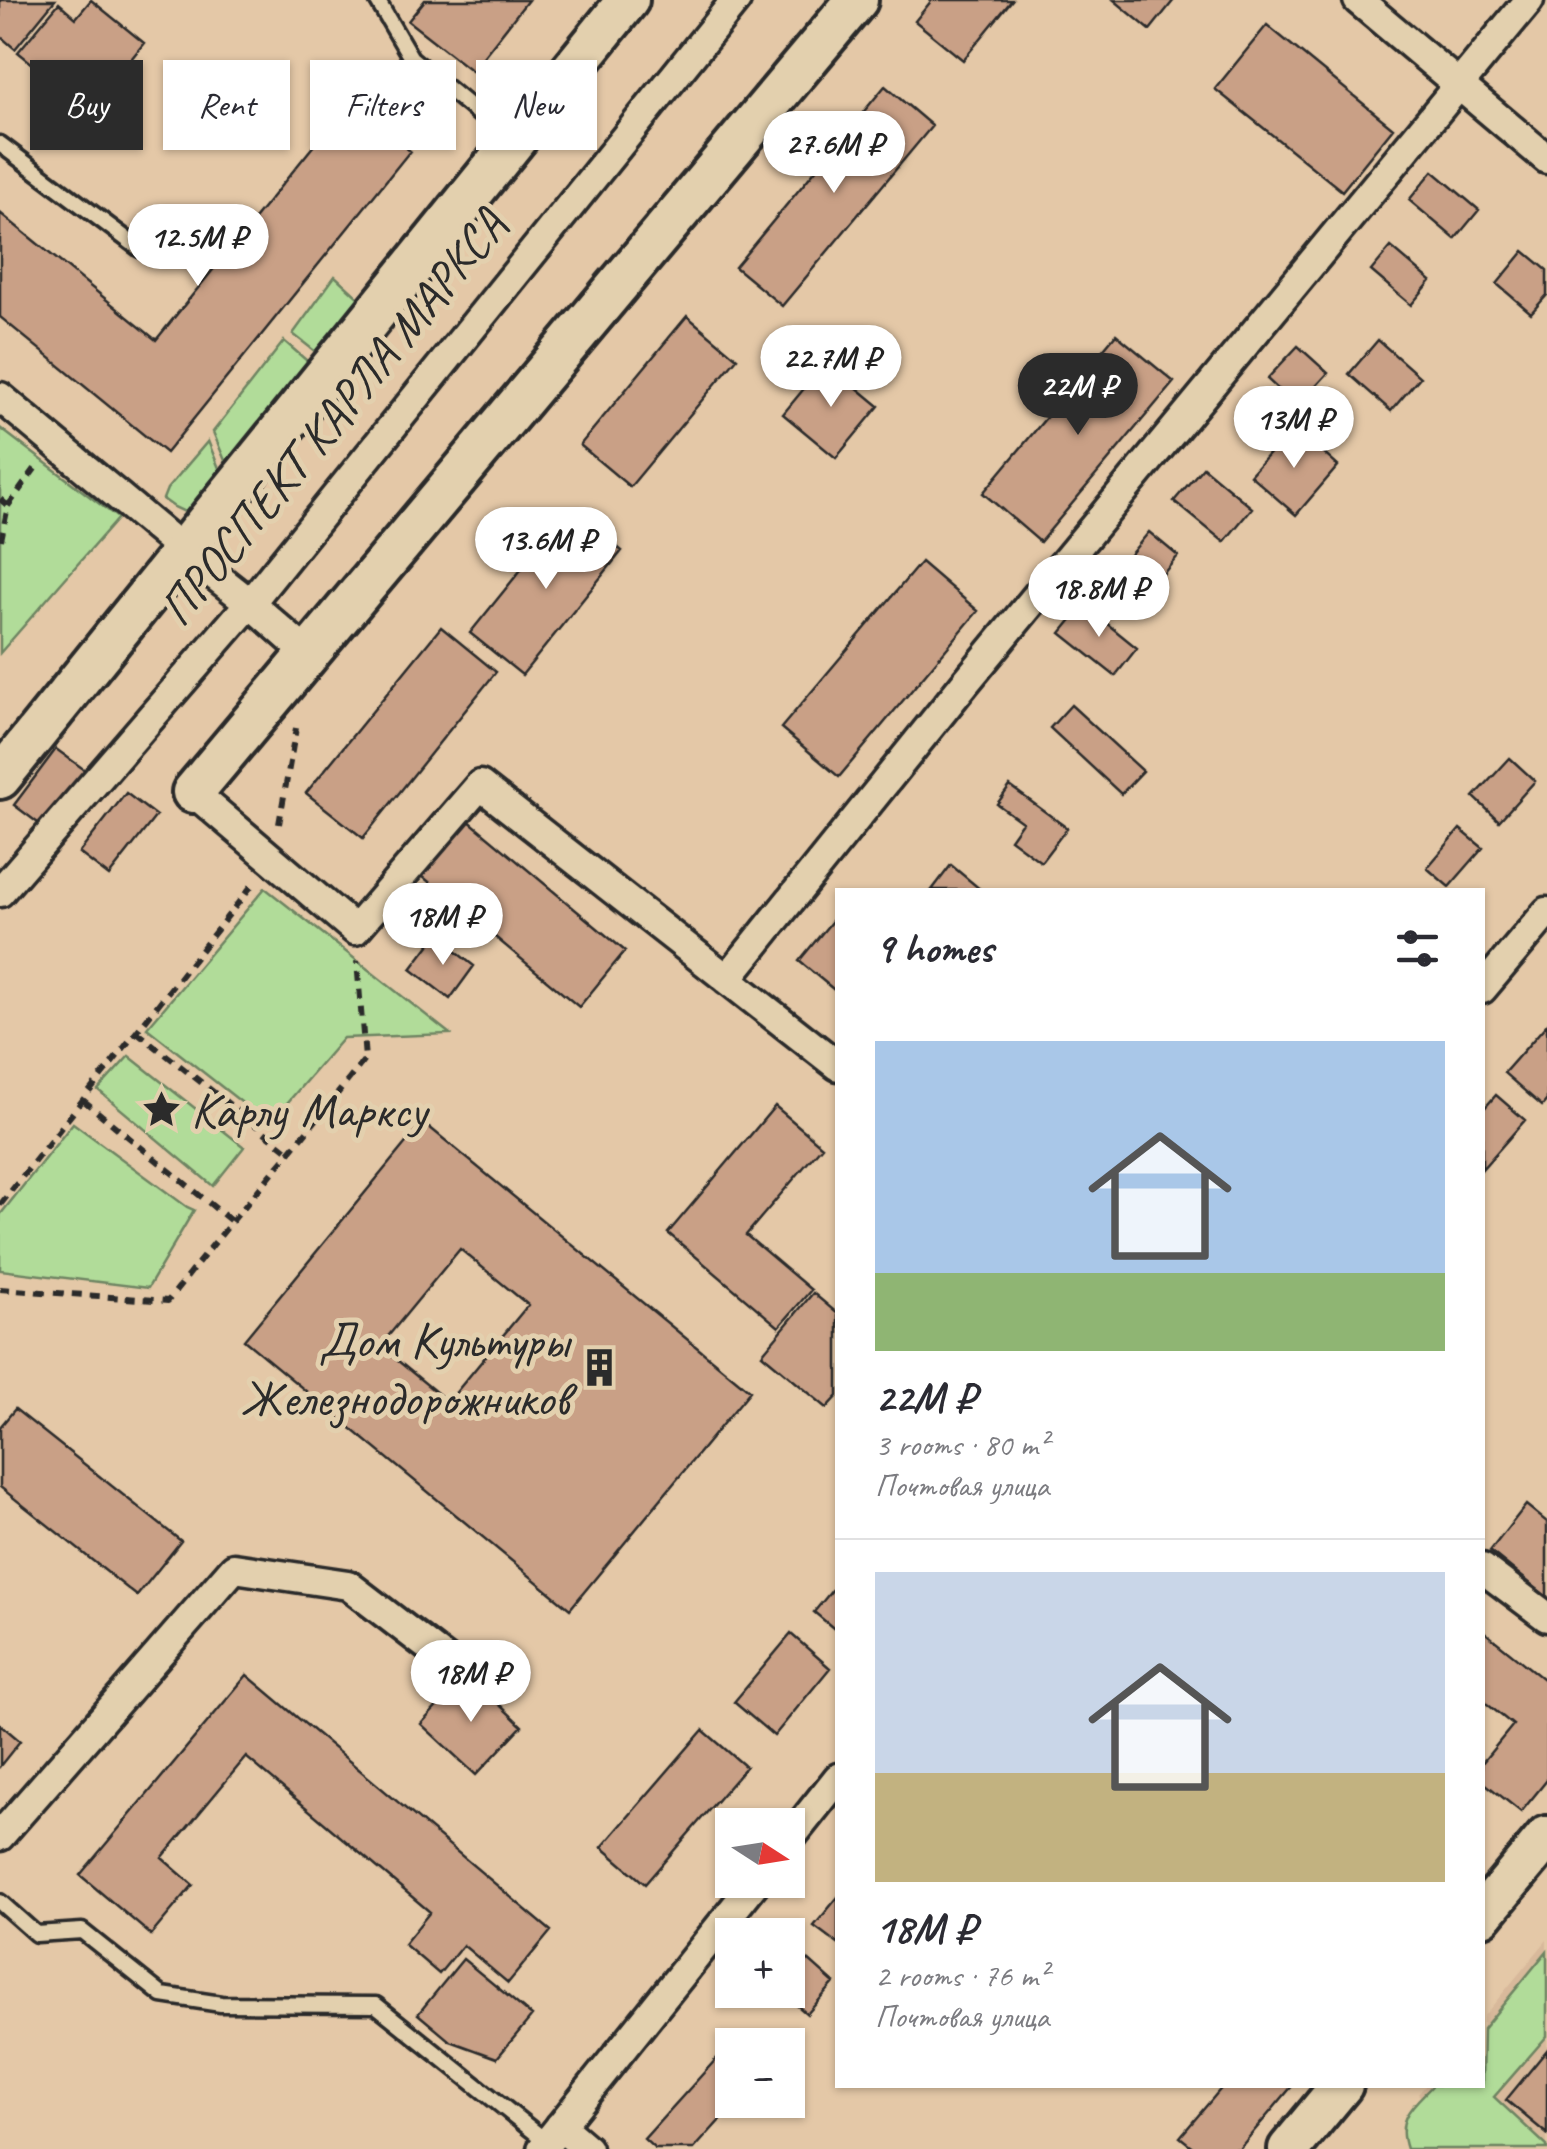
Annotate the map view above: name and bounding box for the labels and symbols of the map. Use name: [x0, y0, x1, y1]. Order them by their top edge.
pin: 27.6M ₽: [742, 111, 926, 196]
street label: ПРОСПЕКТ КАРЛА МАРКСА: [144, 195, 520, 638]
pin: 12.5M ₽: [106, 204, 290, 289]
pin: 22.7M ₽: [739, 325, 923, 410]
pin: 22M ₽: [1008, 353, 1148, 438]
pin: 13M ₽: [1224, 386, 1364, 471]
pin: 13.6M ₽: [454, 507, 638, 592]
pin: 18.8M ₽: [1007, 555, 1191, 640]
pin: 18M ₽: [373, 883, 513, 968]
place label: Карлу Марксу: [191, 1079, 431, 1142]
place icon: Карлу Марксу: [140, 1088, 182, 1130]
place label: Дом Культуры Железнодорожников: [240, 1309, 579, 1430]
building icon: Дом Культуры Железнодорожников: [578, 1347, 620, 1389]
pin: 18M ₽: [401, 1640, 541, 1725]
north arrow: [715, 1808, 805, 1898]

